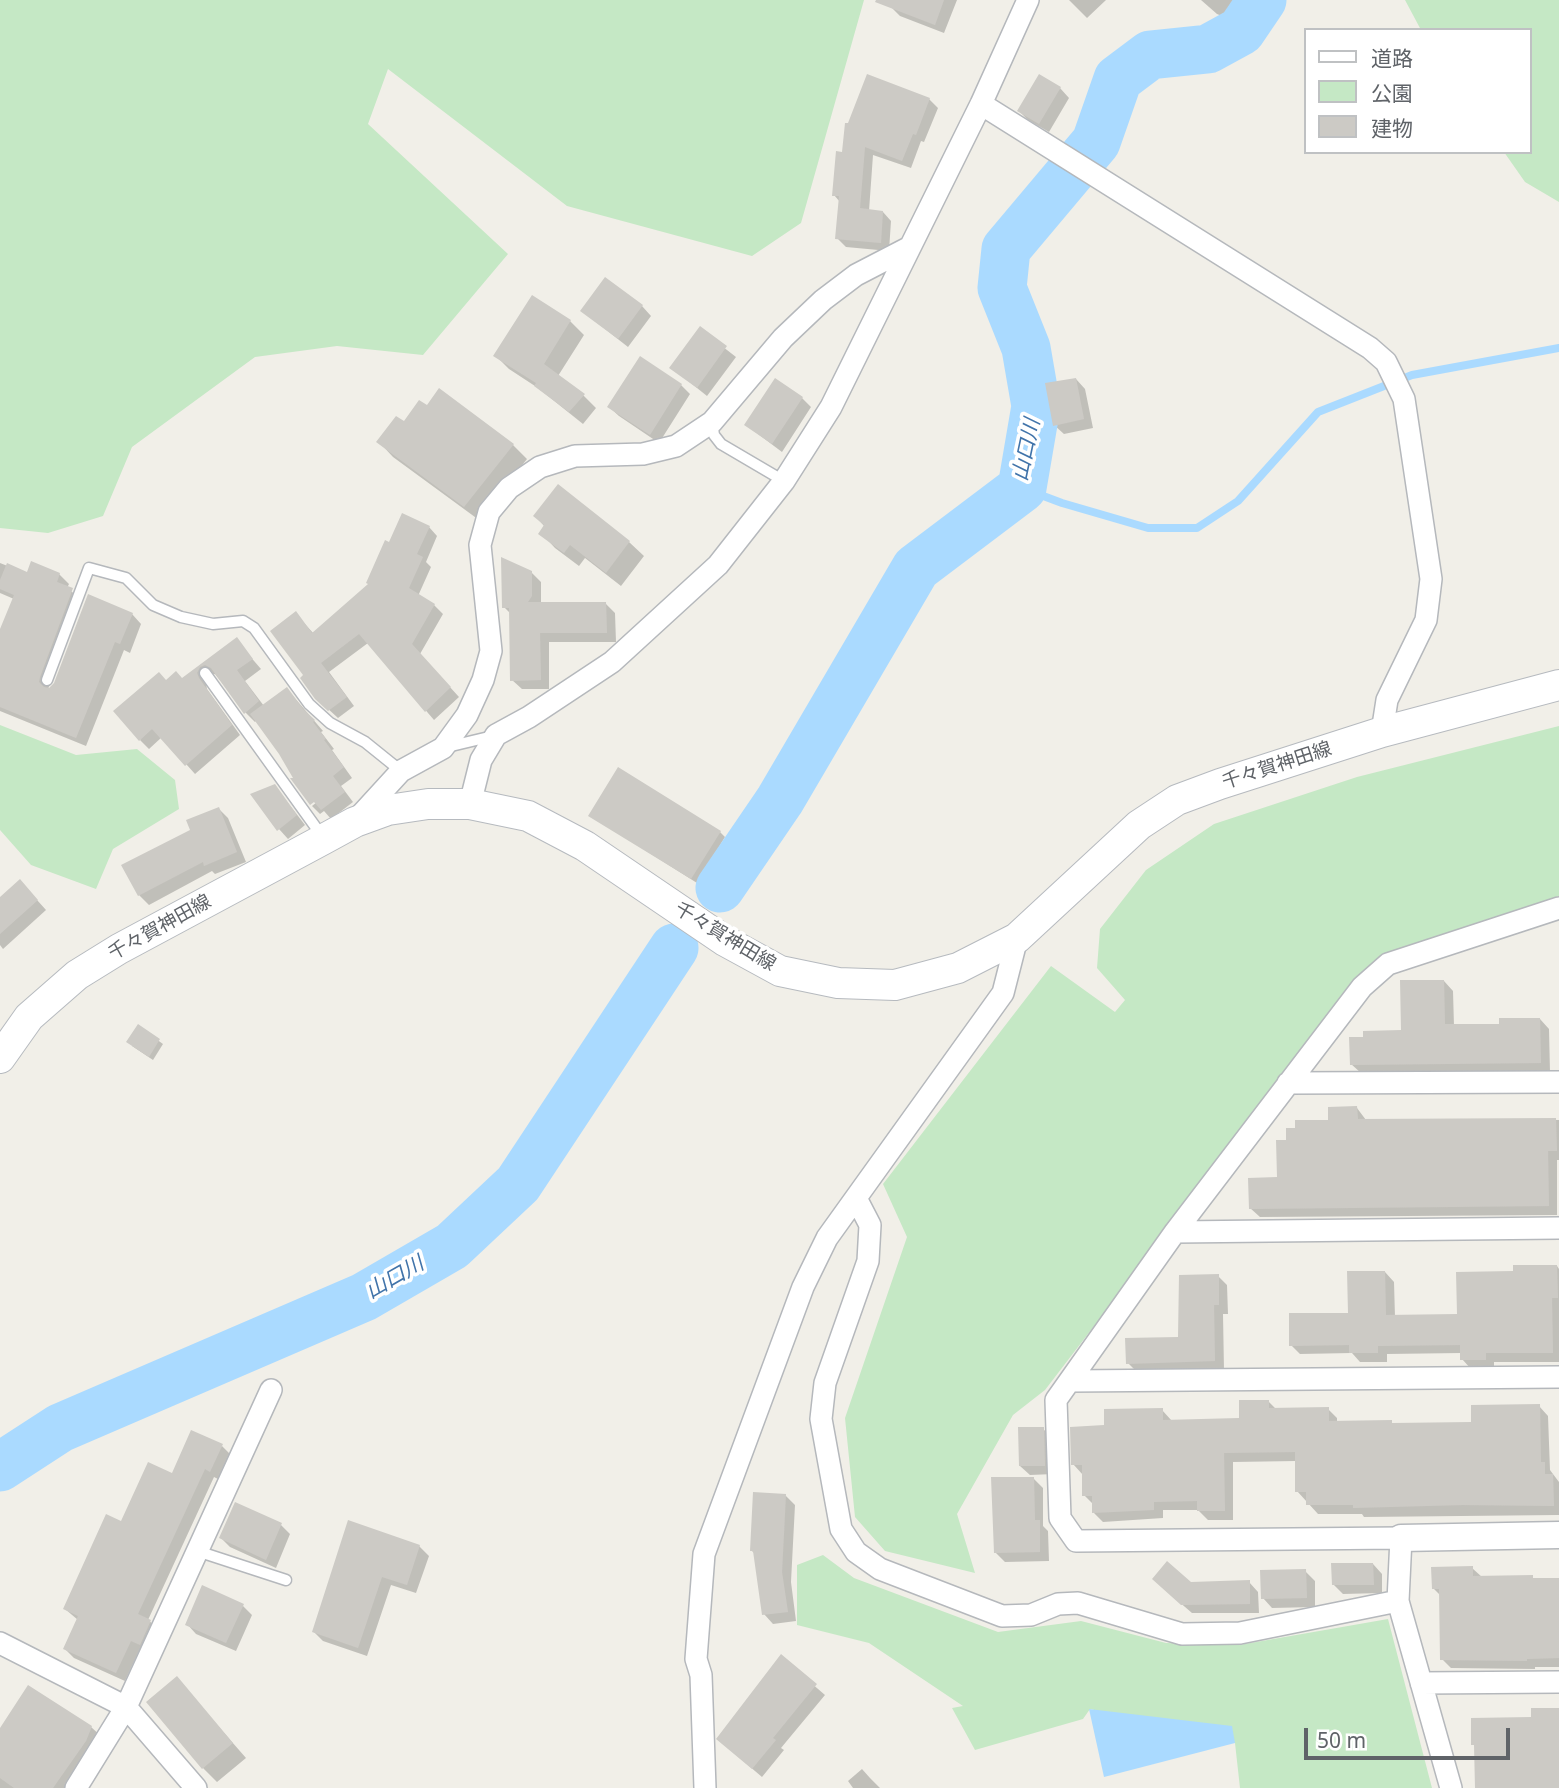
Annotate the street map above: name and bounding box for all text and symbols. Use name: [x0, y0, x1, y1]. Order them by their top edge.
legend: [1304, 28, 1531, 154]
text: 道路: [1371, 44, 1413, 72]
text: 公園: [1371, 79, 1413, 107]
text: 建物: [1371, 114, 1413, 142]
water label: 山口川: [1008, 417, 1046, 483]
street label: 千々賀神田線: [1219, 738, 1335, 794]
street label: 千々賀神田線: [105, 890, 215, 966]
street label: 千々賀神田線: [670, 898, 780, 976]
water label: 山口川: [361, 1251, 429, 1305]
scale bar: [1307, 1714, 1514, 1758]
text: 50 m: [1317, 1726, 1366, 1754]

